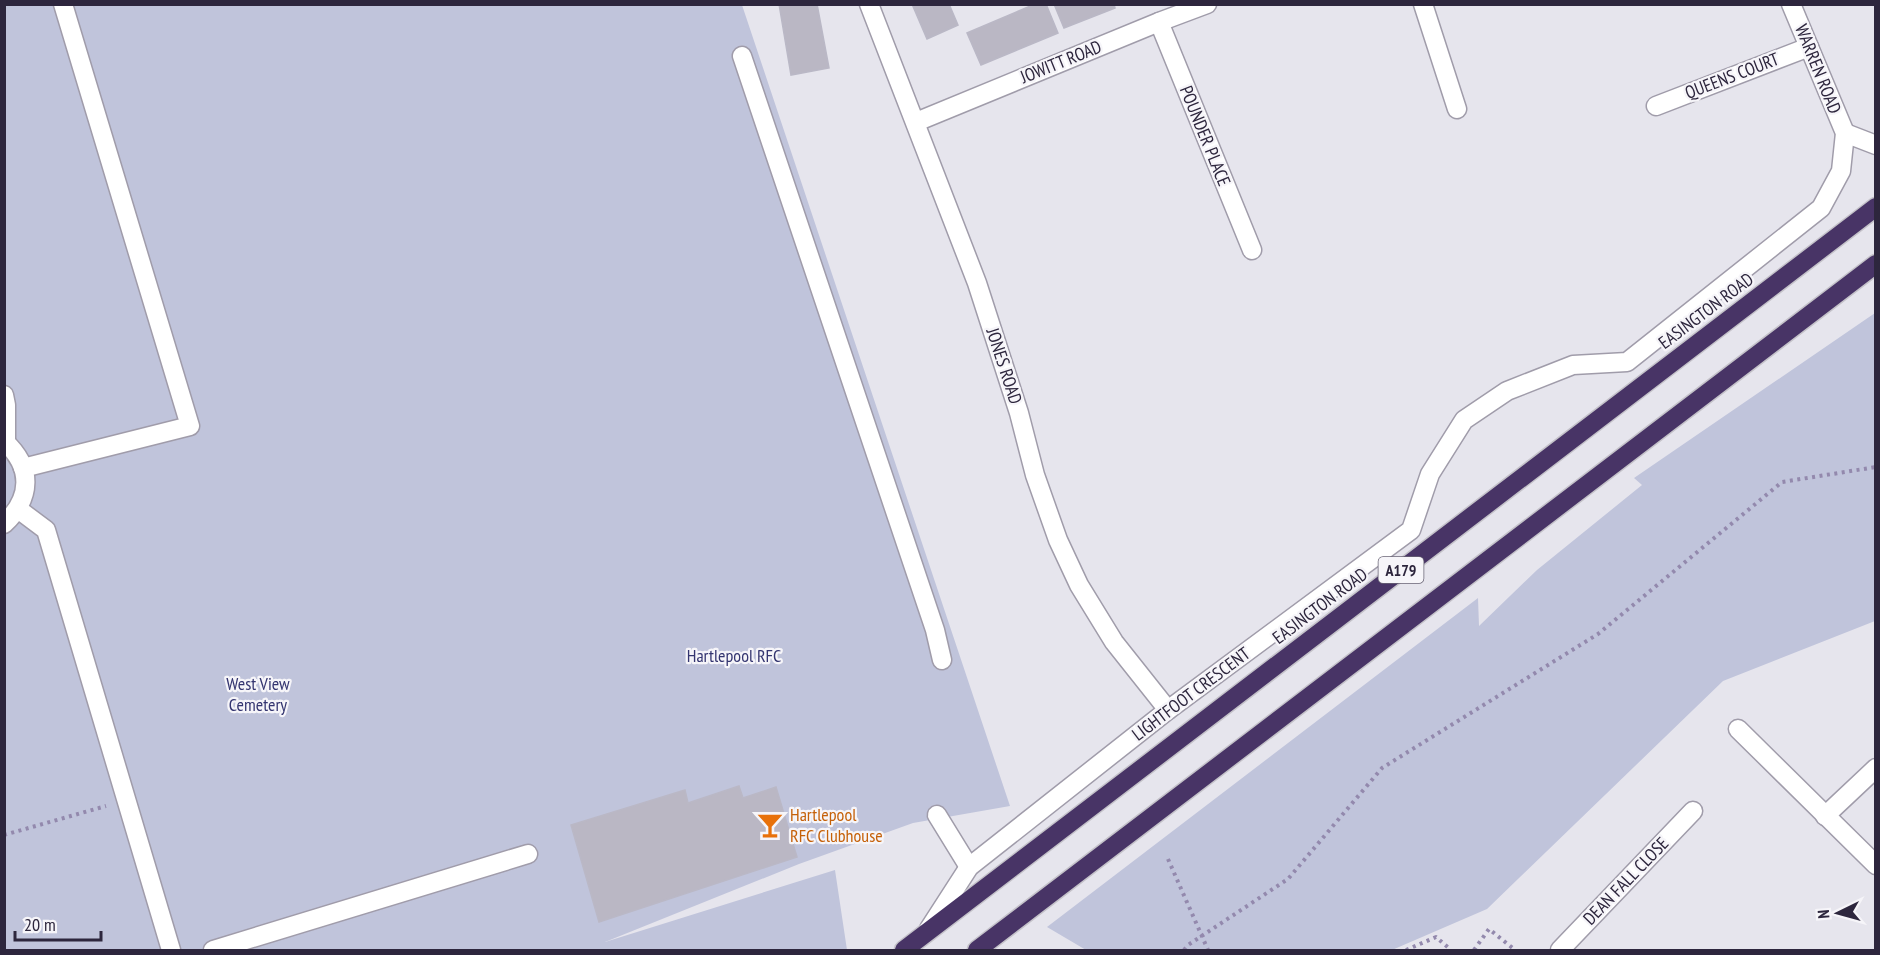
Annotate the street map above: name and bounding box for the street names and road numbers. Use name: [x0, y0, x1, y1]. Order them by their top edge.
street label: WARREN ROAD: [1790, 21, 1847, 117]
street label: JOWITT ROAD: [1016, 35, 1105, 89]
street label: QUEENS COURT: [1682, 47, 1782, 104]
street label: POUNDER PLACE: [1175, 82, 1236, 189]
street label: EASINGTON ROAD: [1654, 267, 1758, 354]
street label: JONES ROAD: [981, 324, 1028, 407]
road number: A179: [1378, 557, 1424, 583]
street label: EASINGTON ROAD: [1268, 562, 1372, 649]
street label: LIGHTFOOT CRESCENT: [1127, 642, 1254, 746]
street label: DEAN FALL CLOSE: [1578, 832, 1673, 929]

